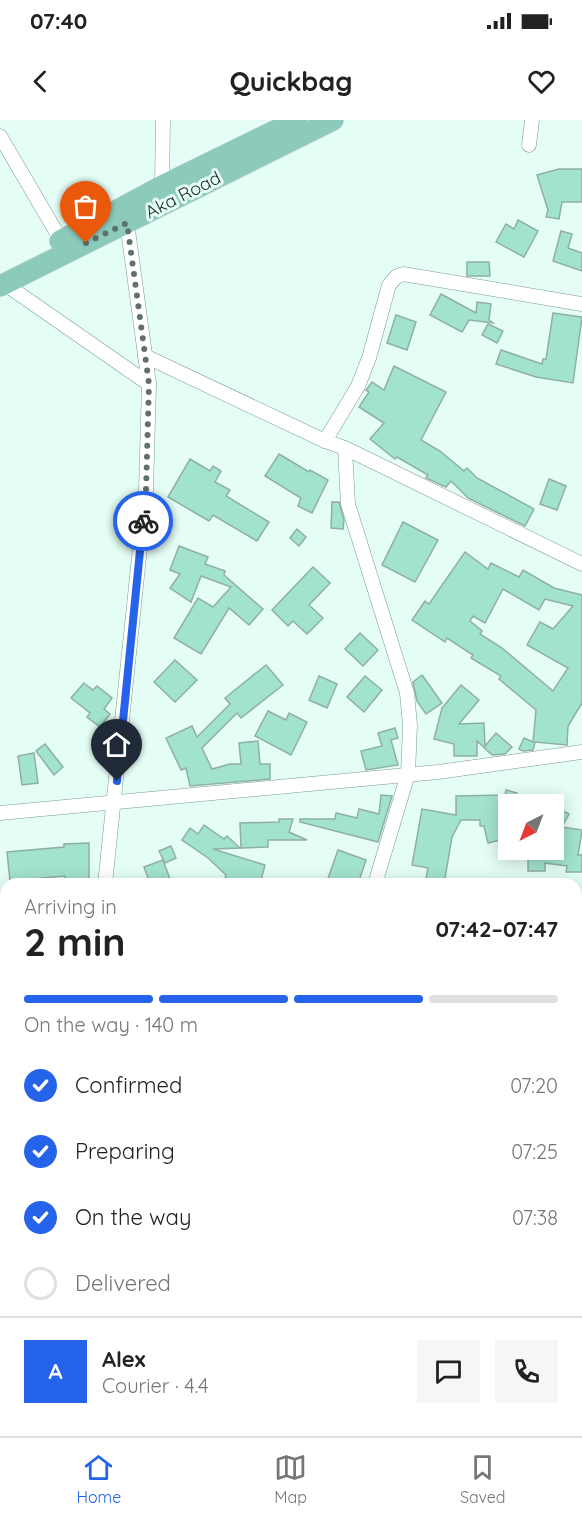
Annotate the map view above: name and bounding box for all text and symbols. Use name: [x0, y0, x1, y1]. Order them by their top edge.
text: 07:40: [30, 7, 87, 35]
text: Quickbag: [229, 64, 353, 98]
icon: back: [24, 65, 57, 98]
icon: heart: [525, 65, 558, 98]
street label: Aka Road: [141, 166, 224, 223]
pin: [60, 181, 111, 243]
icon: bag: [69, 190, 102, 223]
courier: [113, 491, 173, 551]
icon: bike: [127, 505, 160, 538]
pin: [91, 719, 142, 781]
icon: home: [100, 728, 133, 761]
north arrow: [498, 794, 564, 860]
map controls: [498, 794, 564, 860]
text: Arriving in: [24, 894, 117, 919]
text: 07:42–07:47: [435, 915, 558, 943]
text: 2 min: [24, 917, 126, 966]
text: On the way · 140 m: [24, 1012, 198, 1037]
icon: check: [24, 1069, 57, 1102]
text: Confirmed: [75, 1071, 182, 1099]
text: 07:20: [510, 1073, 558, 1098]
icon: check: [24, 1135, 57, 1168]
text: Preparing: [75, 1137, 175, 1165]
text: 07:25: [511, 1139, 558, 1164]
icon: check: [24, 1201, 57, 1234]
text: On the way: [75, 1203, 191, 1231]
text: 07:38: [512, 1205, 558, 1230]
text: Delivered: [75, 1269, 171, 1297]
button: chat: [417, 1340, 480, 1403]
button: phone: [495, 1340, 558, 1403]
text: Alex: [102, 1345, 145, 1373]
text: A: [48, 1357, 63, 1385]
text: Courier · 4.4: [102, 1373, 208, 1398]
tab: Home: [76, 1451, 121, 1507]
tab: Map: [274, 1451, 307, 1507]
tab: Saved: [460, 1451, 506, 1507]

